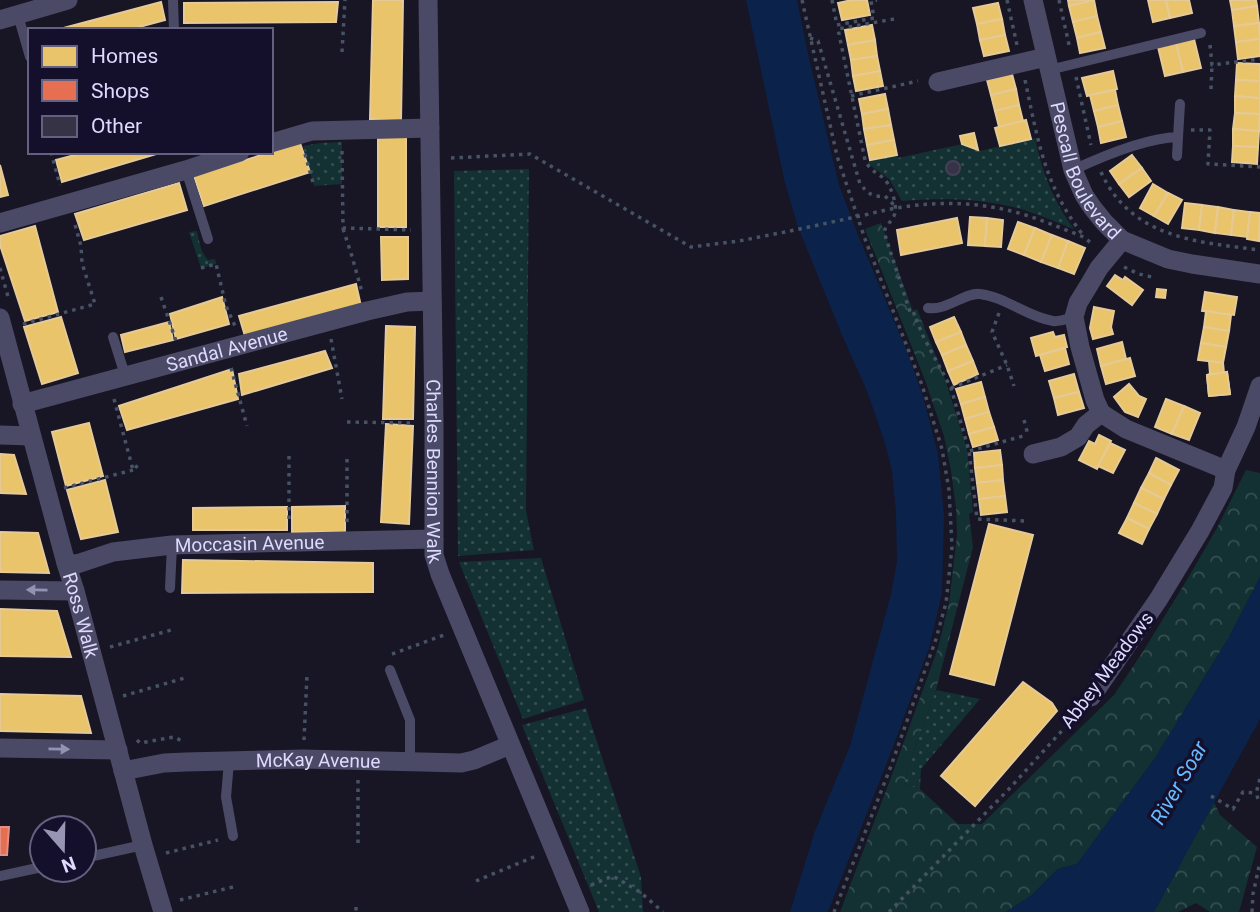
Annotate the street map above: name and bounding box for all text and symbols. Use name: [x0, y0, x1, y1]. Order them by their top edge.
legend: [28, 28, 273, 154]
text: Homes: [91, 44, 158, 68]
text: Shops: [91, 79, 150, 103]
street label: Pescall Boulevard: [1046, 99, 1126, 244]
text: Other: [91, 114, 142, 138]
street label: Sandal Avenue: [163, 321, 290, 376]
street label: Charles Bennion Walk: [422, 379, 447, 566]
street label: Moccasin Avenue: [175, 530, 325, 556]
street label: Ross Walk: [58, 569, 104, 661]
one-way arrow: [26, 584, 48, 596]
street label: Abbey Meadows: [1056, 607, 1158, 733]
water label: River Soar: [1146, 736, 1213, 829]
one-way arrow: [48, 743, 70, 755]
street label: McKay Avenue: [256, 747, 381, 772]
north arrow: [28, 814, 98, 884]
text: N: [58, 851, 79, 878]

